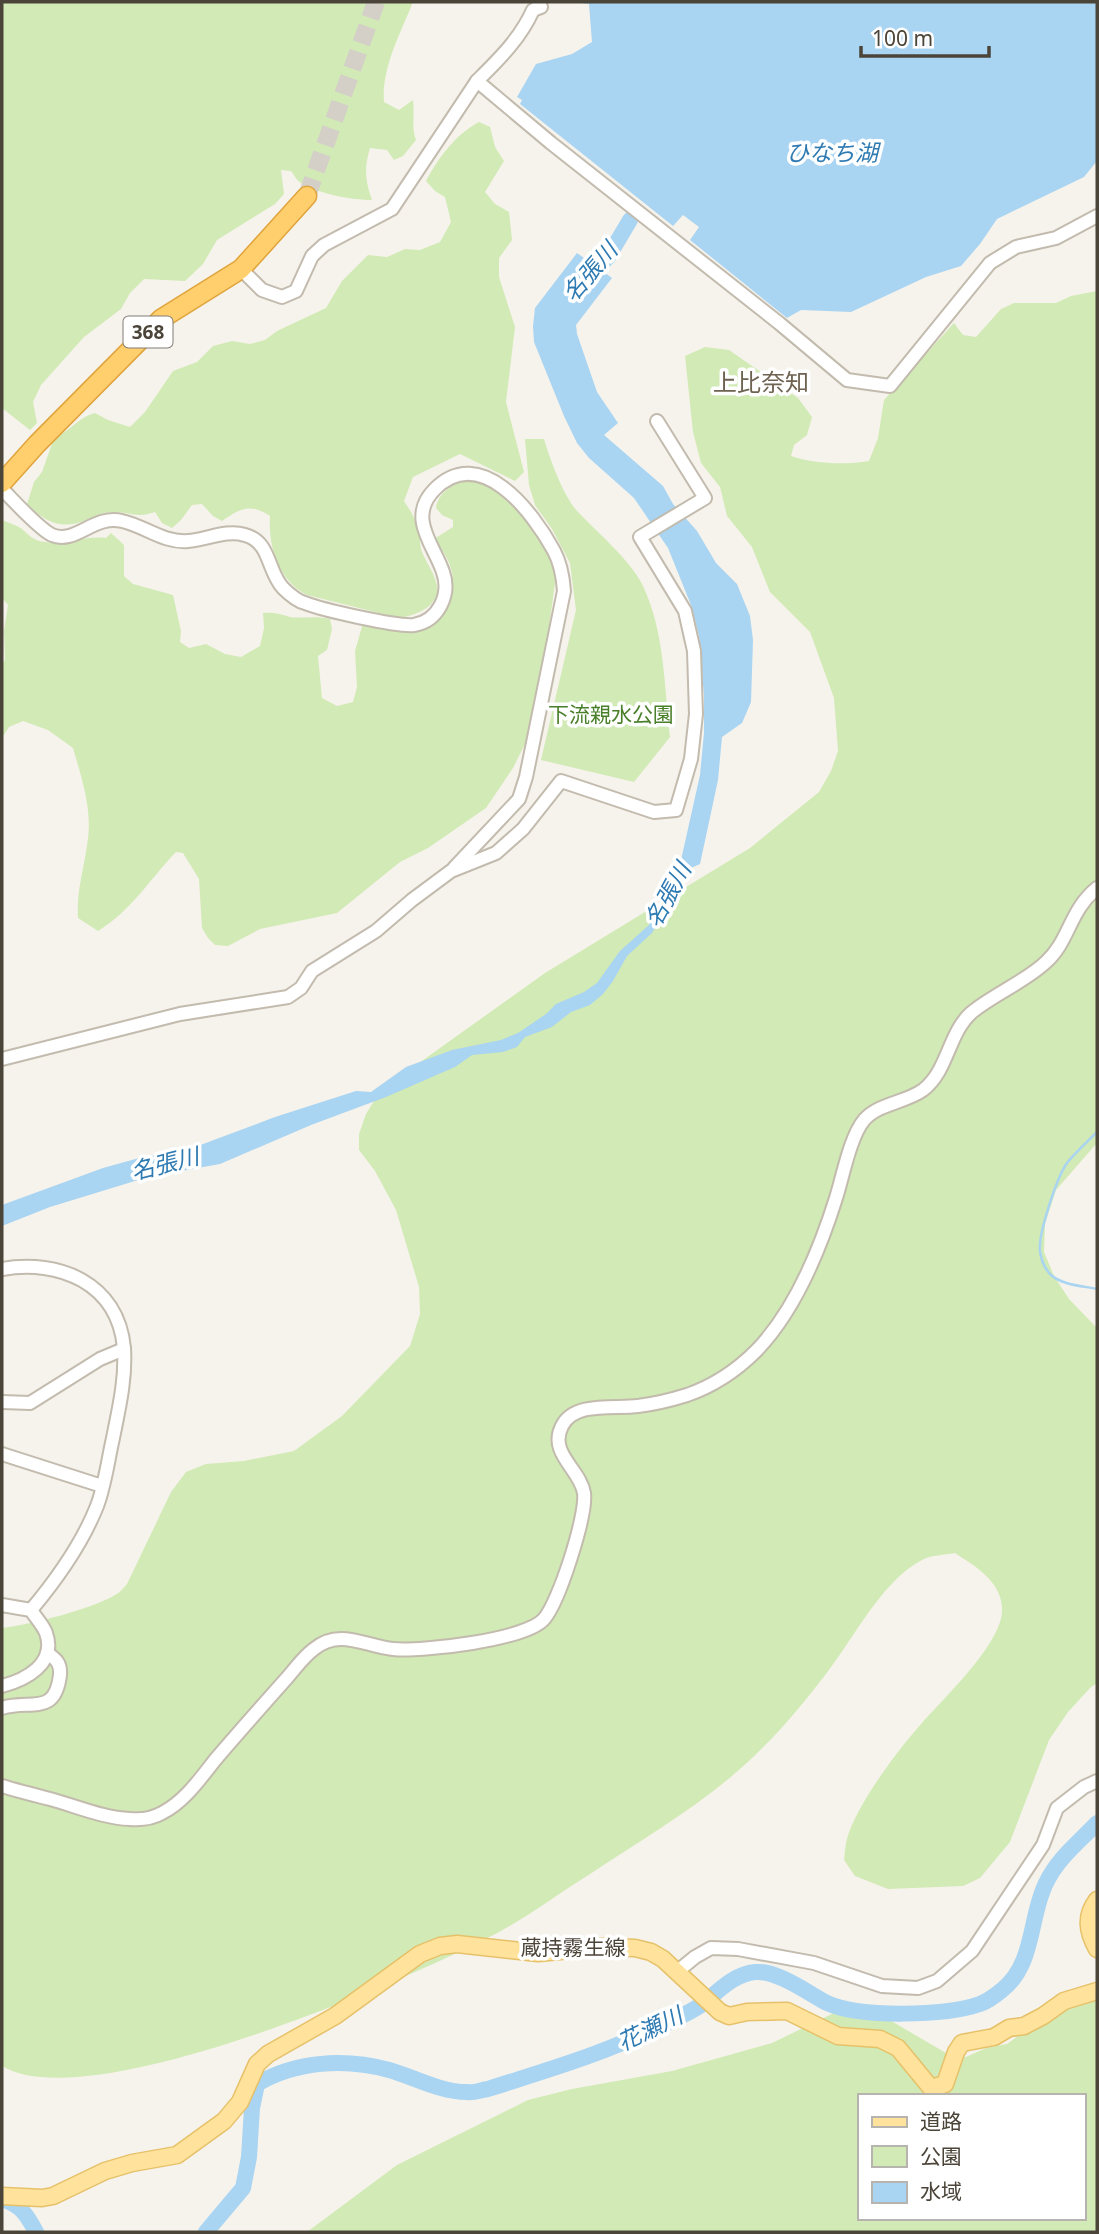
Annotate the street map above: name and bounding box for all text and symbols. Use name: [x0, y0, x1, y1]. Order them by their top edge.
scale bar: [861, 14, 989, 58]
text: 100 m: [872, 24, 933, 52]
water label: ひなち湖: [786, 136, 881, 168]
water label: 名張川: [555, 233, 626, 308]
road number: 368: [124, 316, 172, 348]
district label: 上比奈知: [713, 365, 809, 398]
park label: 下流親水公園: [548, 700, 674, 728]
water label: 名張川: [636, 854, 699, 932]
water label: 名張川: [127, 1138, 205, 1187]
street label: 蔵持霧生線: [521, 1933, 626, 1961]
water label: 花瀬川: [612, 1997, 690, 2058]
legend: [858, 2094, 1085, 2220]
text: 道路: [920, 2107, 962, 2135]
text: 公園: [920, 2142, 962, 2170]
text: 水域: [920, 2177, 962, 2205]

